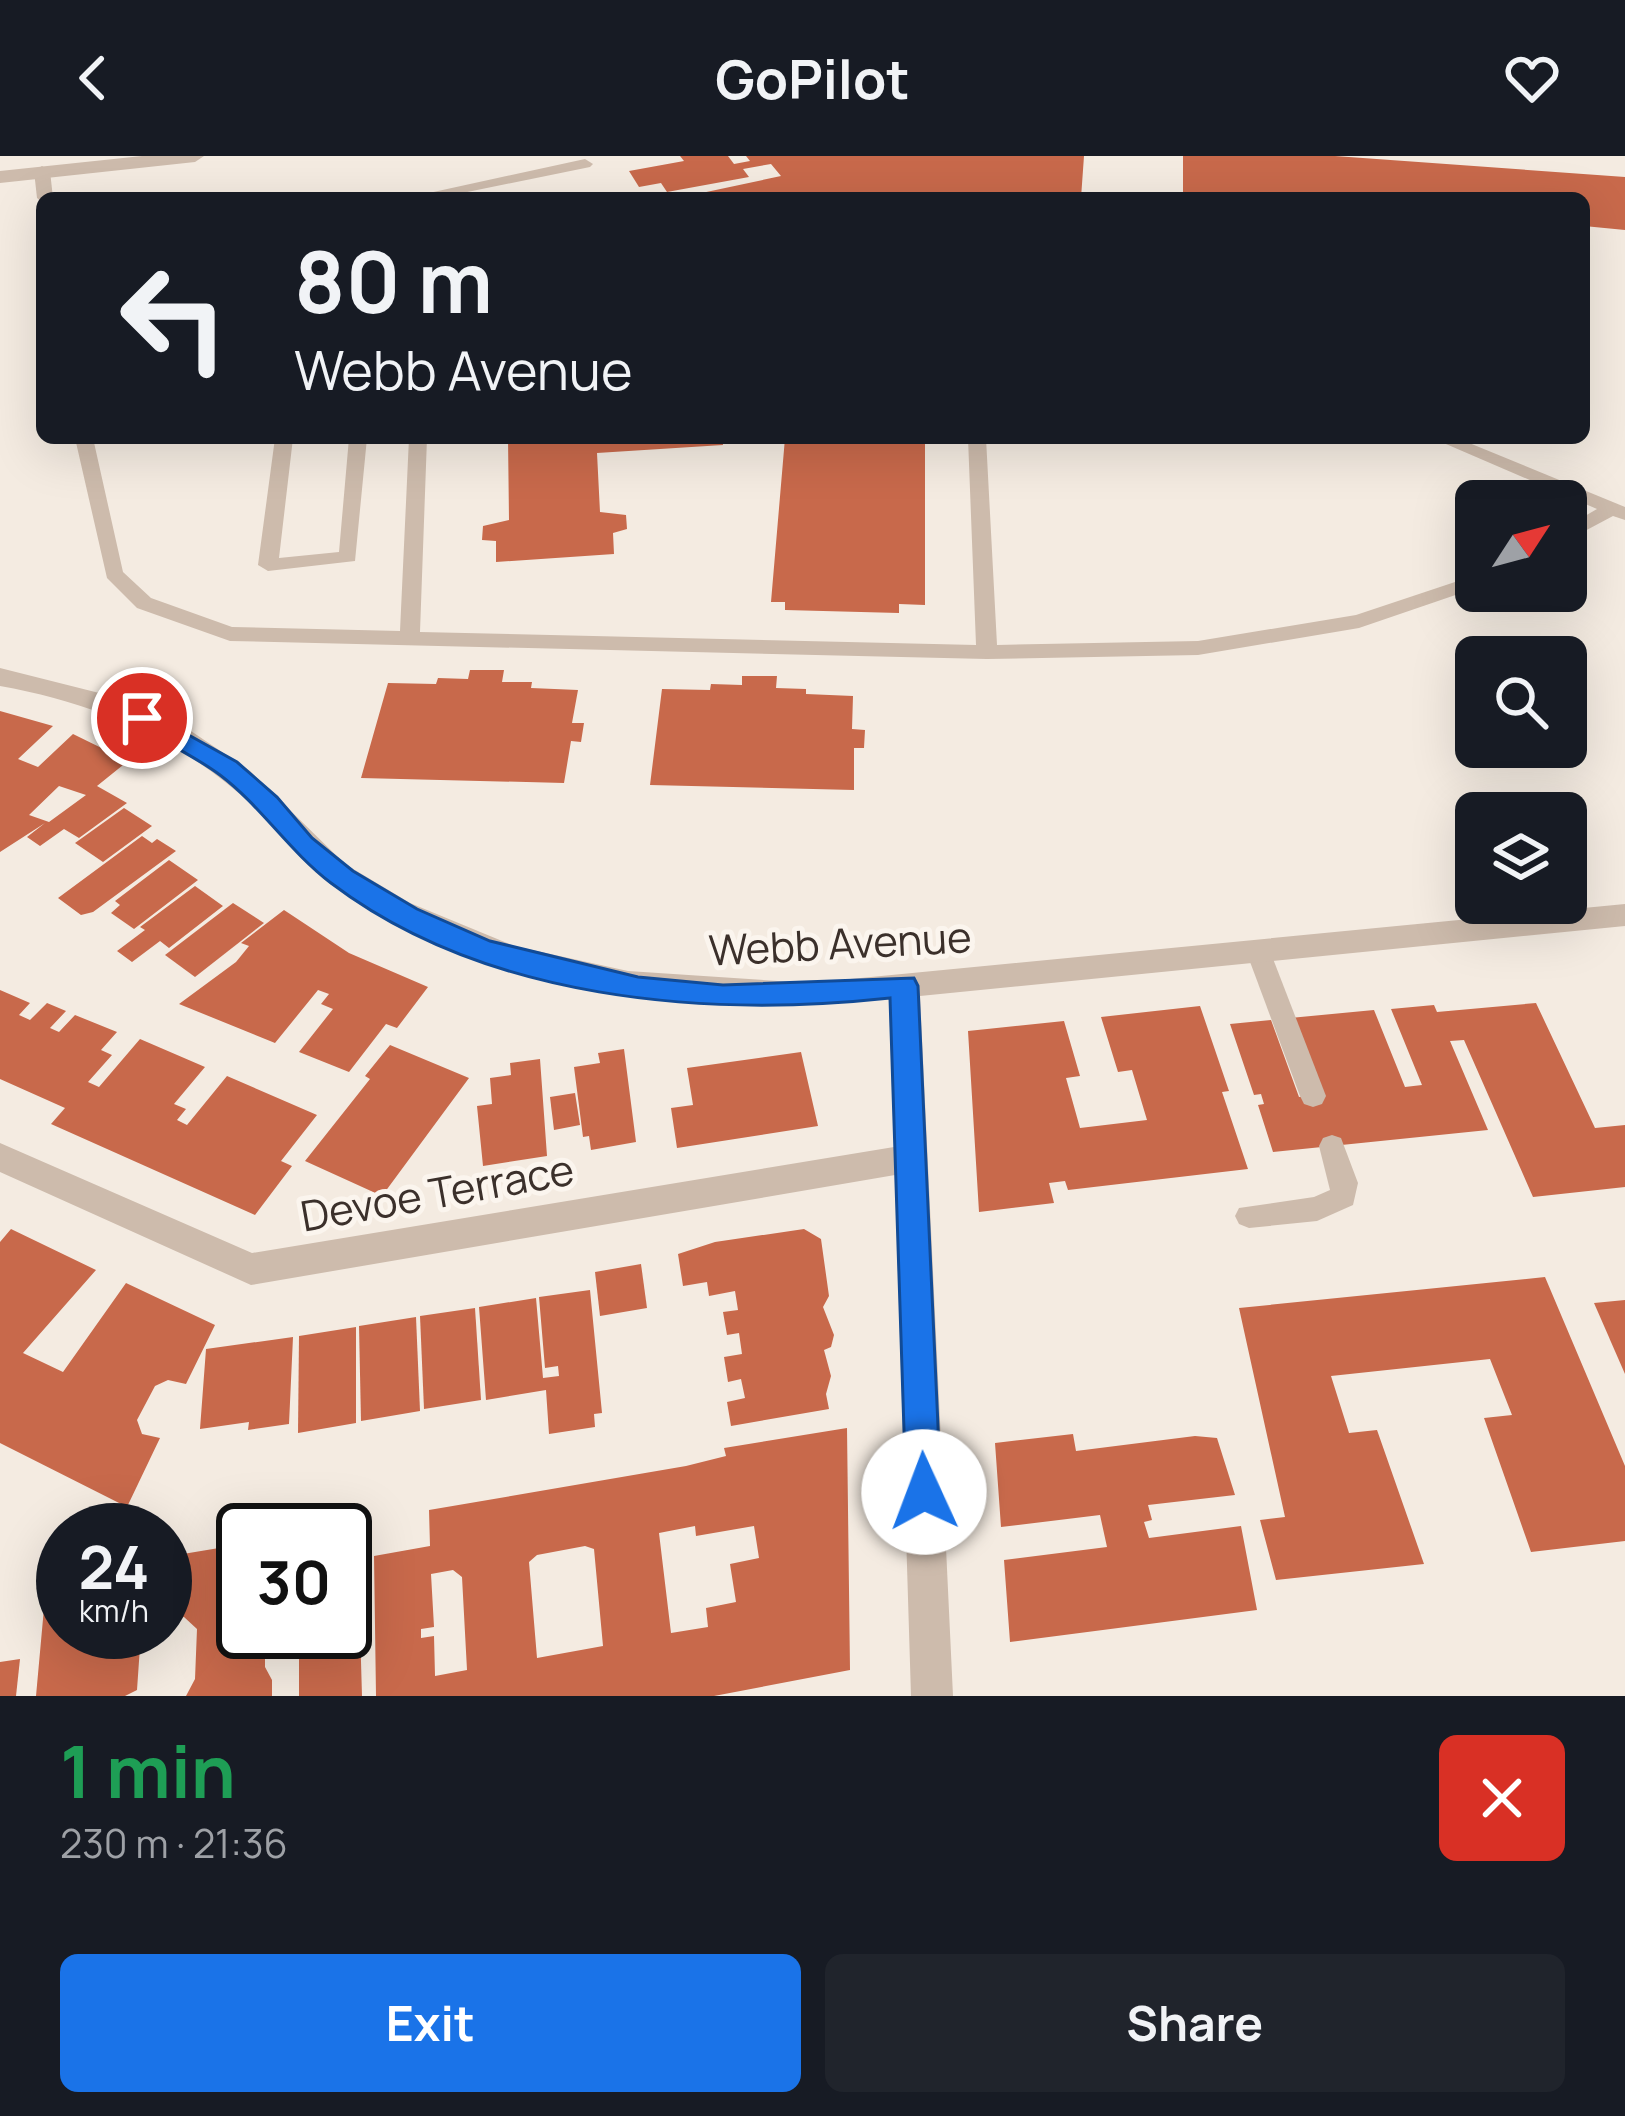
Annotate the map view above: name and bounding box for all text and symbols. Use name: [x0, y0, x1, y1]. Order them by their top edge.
text: GoPilot: [715, 41, 910, 115]
icon: back: [60, 45, 126, 111]
icon: heart: [1499, 45, 1565, 111]
text: 80 m: [294, 223, 493, 338]
icon: left: [96, 240, 252, 396]
text: Webb Avenue: [294, 332, 632, 406]
north arrow: [1455, 480, 1587, 612]
map controls: [1455, 480, 1587, 924]
button: search: [1455, 636, 1587, 768]
pin: [91, 667, 193, 769]
icon: arrive: [109, 685, 175, 751]
button: layers: [1455, 792, 1587, 924]
street label: Webb Avenue: [707, 907, 973, 979]
street label: Devoe Terrace: [296, 1139, 578, 1245]
position arrow: [861, 1429, 987, 1555]
speed limit sign: 30: [216, 1503, 372, 1659]
text: 24: [78, 1525, 150, 1607]
text: km/h: [79, 1590, 149, 1631]
text: 1 min: [60, 1721, 236, 1820]
button: close: [1439, 1735, 1565, 1861]
text: 230 m · 21:36: [60, 1816, 288, 1870]
button: Exit: [60, 1954, 801, 2092]
button: Share: [825, 1954, 1565, 2092]

